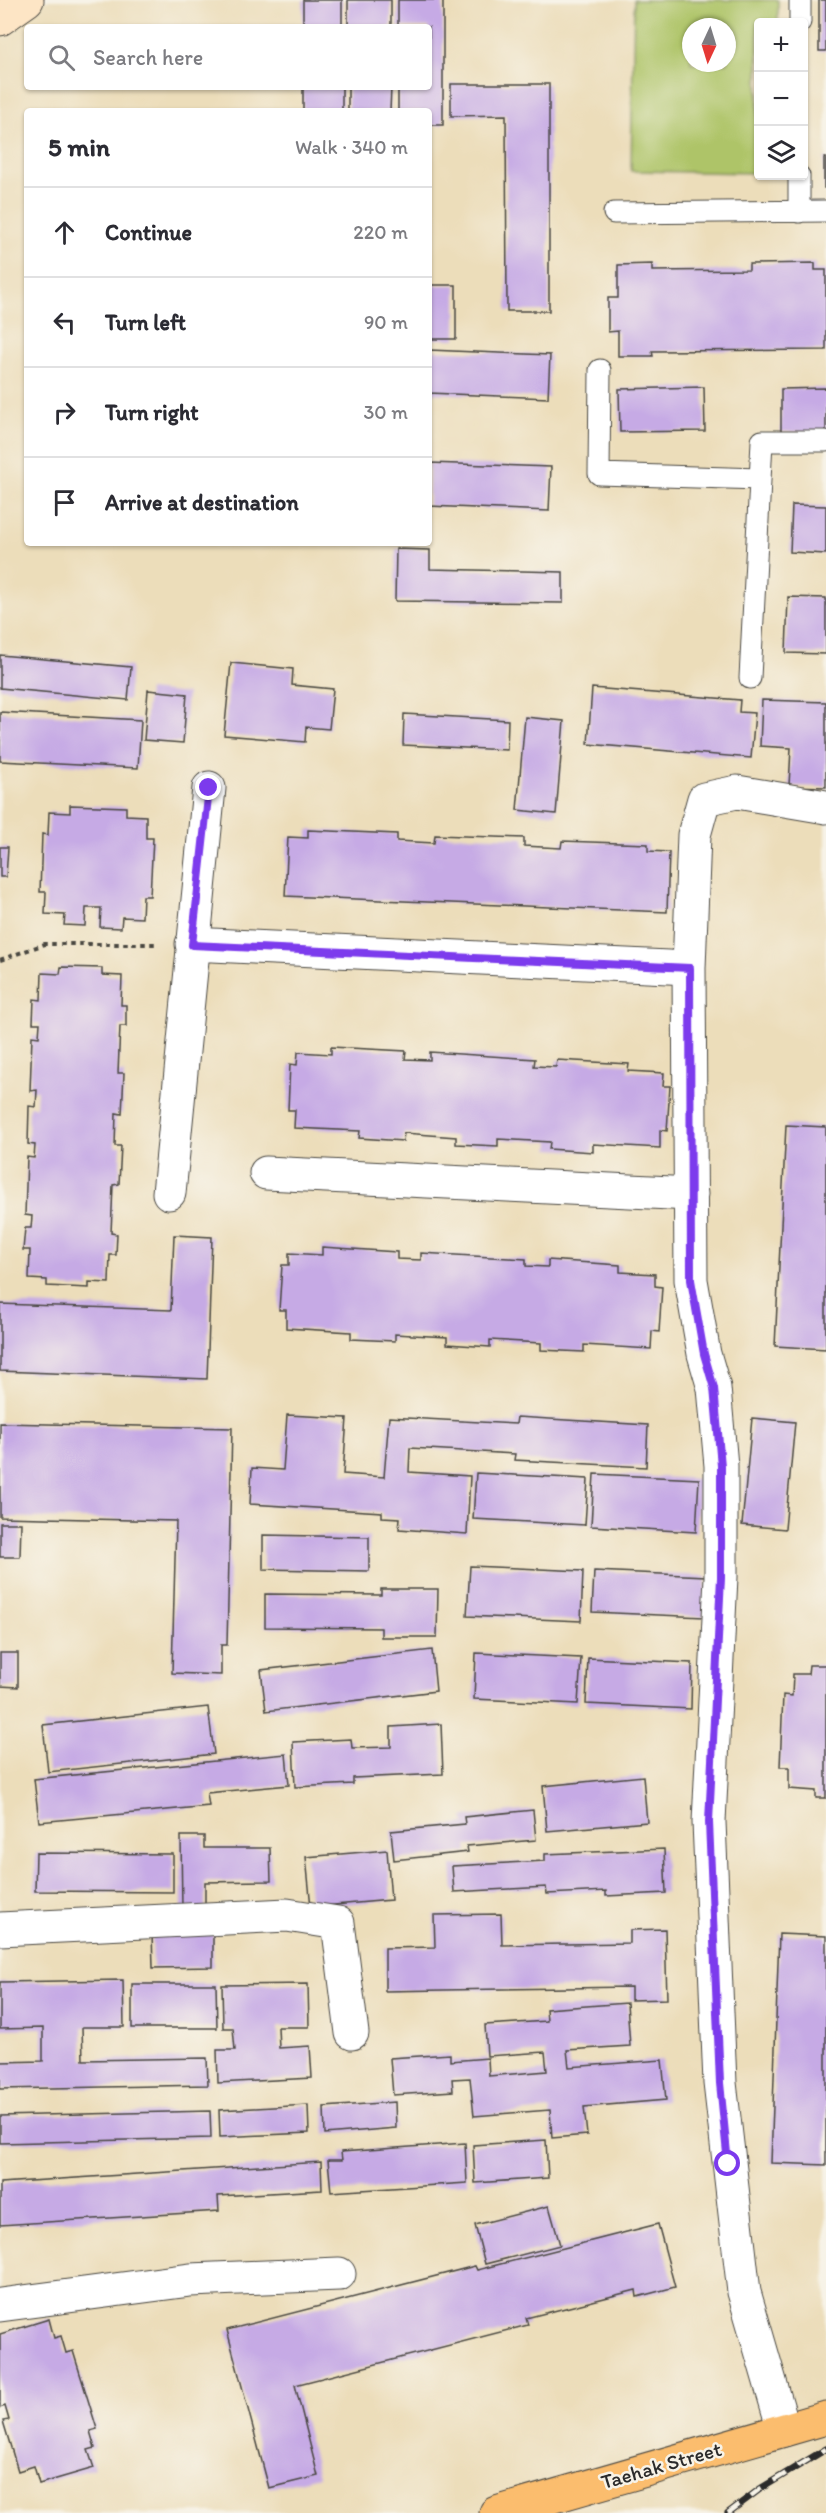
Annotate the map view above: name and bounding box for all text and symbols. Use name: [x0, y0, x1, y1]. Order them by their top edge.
north arrow: [682, 18, 736, 72]
map controls: [754, 18, 808, 180]
button: +: [754, 18, 808, 72]
search box: [24, 24, 432, 90]
icon: search: [45, 41, 78, 74]
text: Search here: [93, 44, 203, 71]
button: −: [754, 72, 808, 126]
button: layers: [754, 126, 808, 180]
text: 5 min: [48, 131, 110, 163]
text: Walk · 340 m: [295, 135, 408, 159]
icon: ahead: [48, 216, 81, 249]
text: Continue: [105, 219, 192, 246]
text: 220 m: [353, 220, 408, 244]
icon: left: [48, 306, 81, 339]
text: Turn left: [105, 309, 186, 336]
text: 90 m: [364, 310, 408, 334]
icon: right: [48, 396, 81, 429]
text: Turn right: [105, 399, 199, 426]
text: 30 m: [363, 400, 408, 424]
icon: arrive: [48, 486, 81, 519]
text: Arrive at destination: [105, 489, 299, 516]
route end: [195, 774, 221, 800]
route start: [714, 2150, 740, 2176]
street label: Taehak Street: [598, 2436, 724, 2494]

